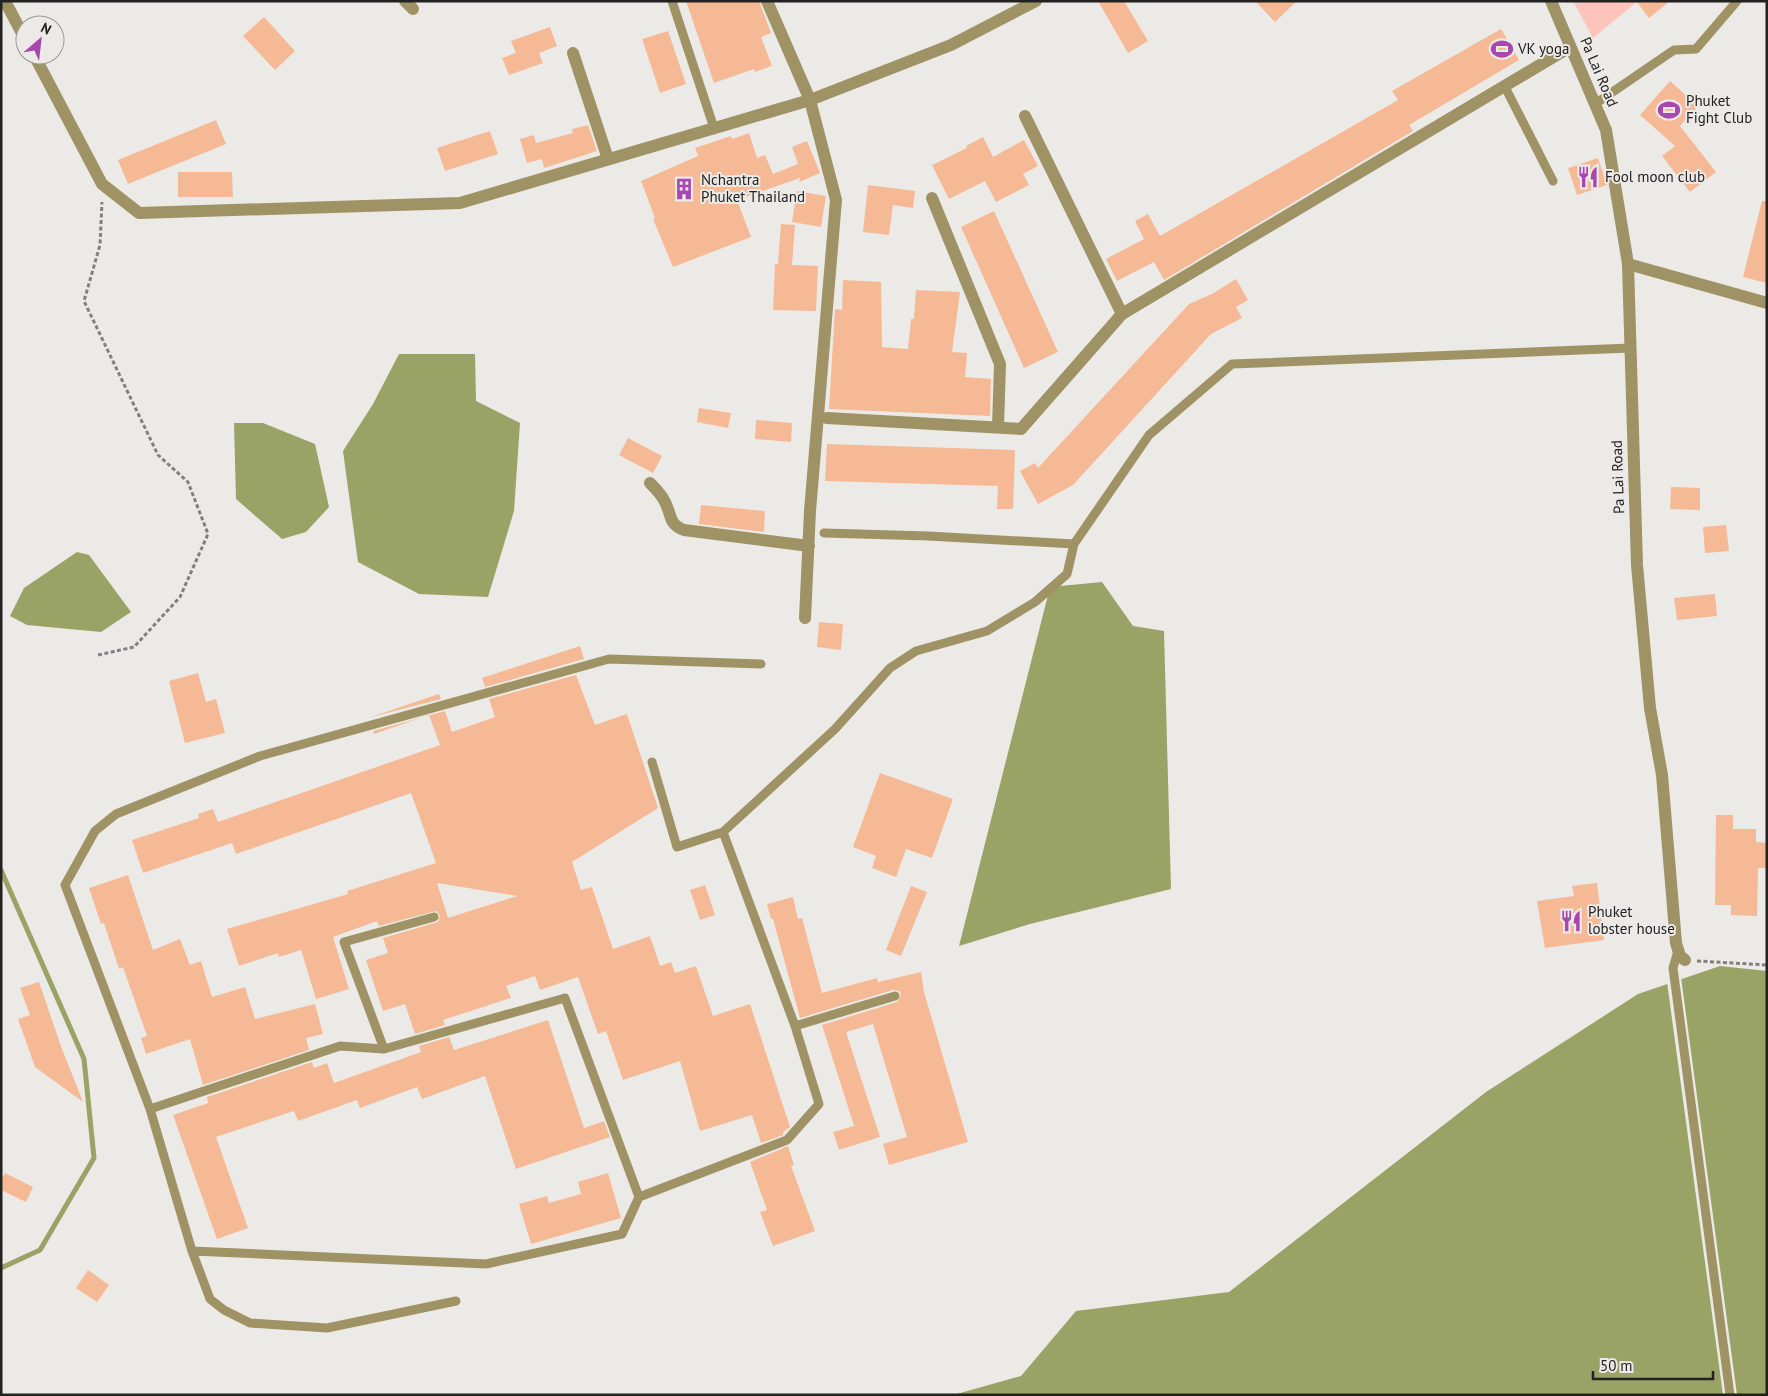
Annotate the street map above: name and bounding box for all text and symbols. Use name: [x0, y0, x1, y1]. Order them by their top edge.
north arrow: [15, 15, 65, 65]
text: N: [38, 18, 54, 39]
street label: Pa Lai Road: [1576, 34, 1623, 110]
sports icon: VK yoga: [1489, 36, 1515, 62]
place label: VK yoga: [1517, 39, 1569, 58]
place label: Phuket Fight Club: [1686, 91, 1752, 127]
sports icon: Phuket Fight Club: [1656, 97, 1682, 123]
restaurant icon: Fool moon club: [1575, 164, 1601, 190]
place label: Fool moon club: [1605, 167, 1705, 186]
place label: Nchantra Phuket Thailand: [701, 170, 805, 206]
building icon: Nchantra Phuket Thailand: [671, 176, 697, 202]
street label: Pa Lai Road: [1607, 440, 1628, 514]
place label: Phuket lobster house: [1588, 902, 1675, 938]
restaurant icon: Phuket lobster house: [1558, 908, 1584, 934]
scale bar: [1593, 1348, 1713, 1380]
text: 50 m: [1600, 1356, 1633, 1375]

